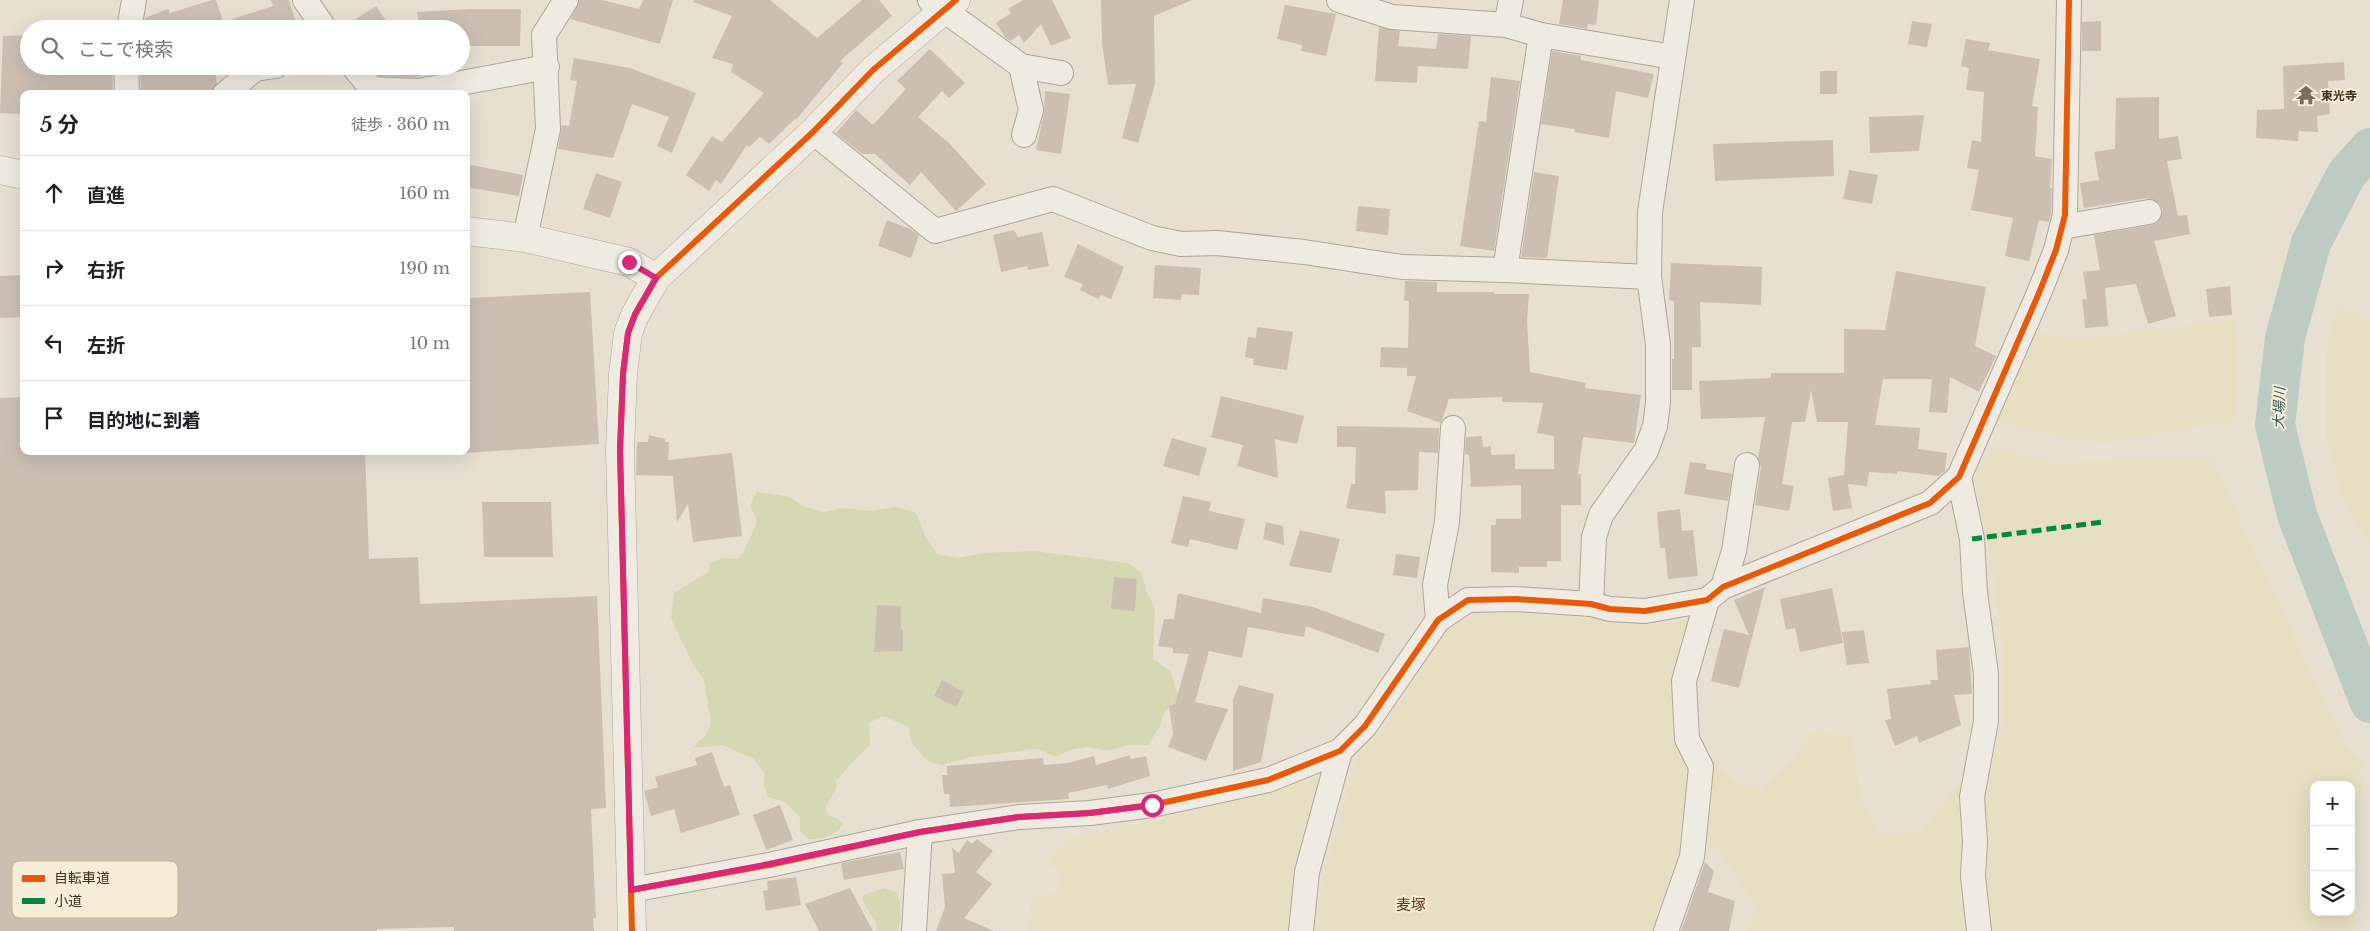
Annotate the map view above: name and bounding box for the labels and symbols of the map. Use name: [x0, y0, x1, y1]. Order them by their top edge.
temple icon: 東光寺: [2295, 84, 2317, 106]
place label: 東光寺: [2321, 88, 2357, 103]
route end: [618, 251, 641, 274]
water label: 大場川: [2269, 385, 2289, 429]
route start: [1141, 794, 1164, 817]
legend: [12, 861, 178, 918]
text: 自転車道: [54, 869, 110, 887]
text: 小道: [54, 892, 82, 910]
district label: 麦塚: [1396, 895, 1426, 914]

